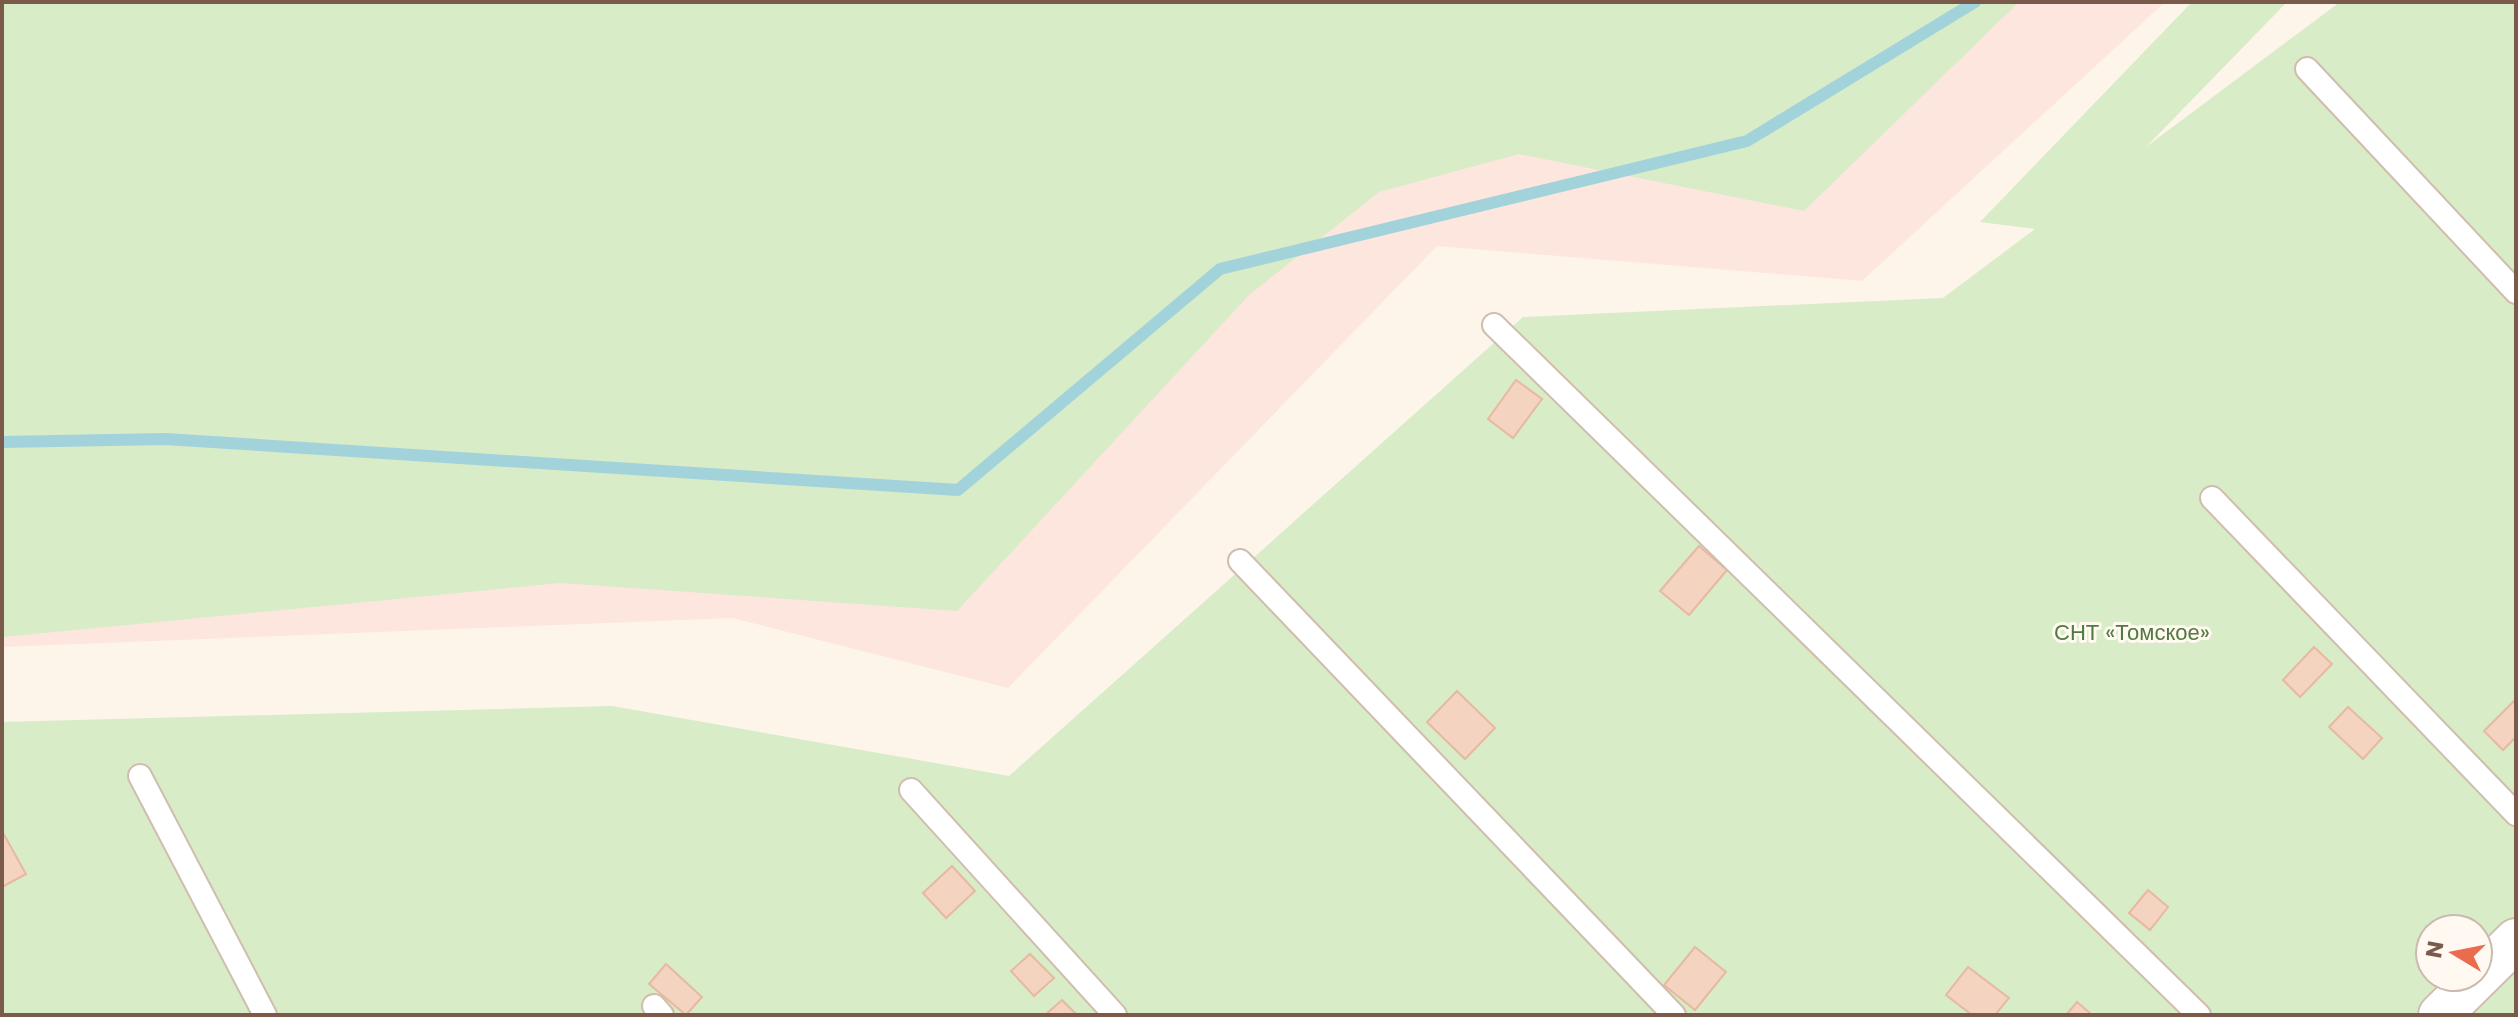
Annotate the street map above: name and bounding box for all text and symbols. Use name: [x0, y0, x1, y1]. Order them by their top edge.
park label: СНТ «Томское»: [2054, 617, 2210, 648]
north arrow: [2414, 913, 2494, 993]
text: N: [2418, 939, 2451, 960]

